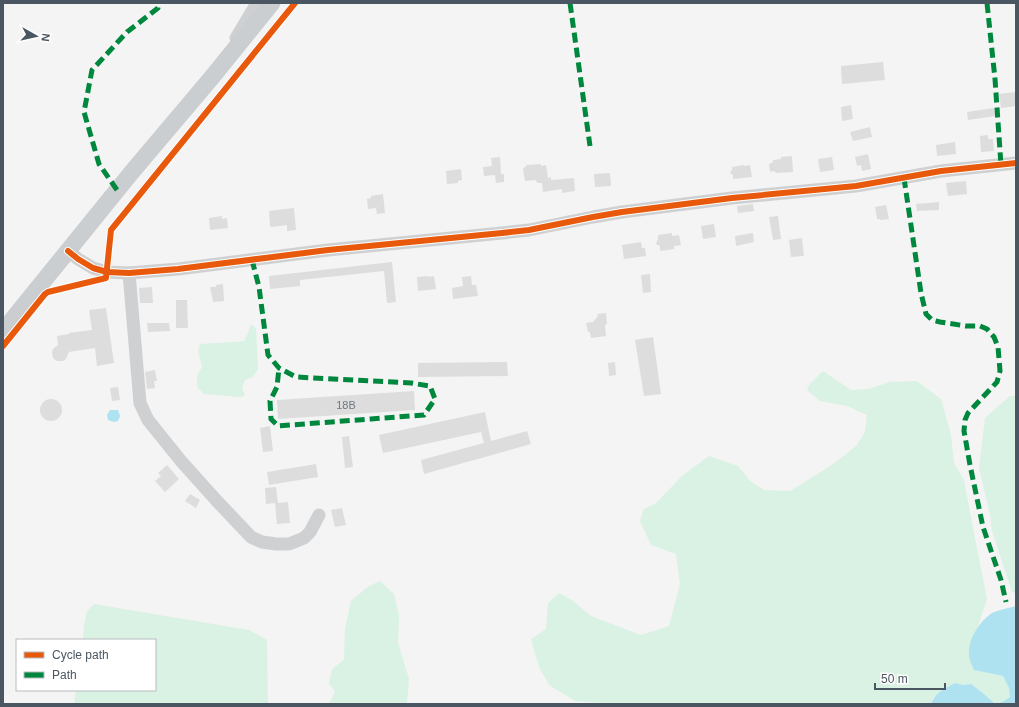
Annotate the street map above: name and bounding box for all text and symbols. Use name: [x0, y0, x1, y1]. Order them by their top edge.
north arrow: [16, 16, 56, 56]
text: N: [39, 33, 52, 42]
house number: 18B: [336, 399, 356, 411]
legend: [16, 639, 156, 691]
text: Cycle path: [52, 648, 109, 662]
scale bar: [875, 665, 945, 691]
text: Path: [52, 668, 77, 682]
text: 50 m: [881, 672, 908, 686]

